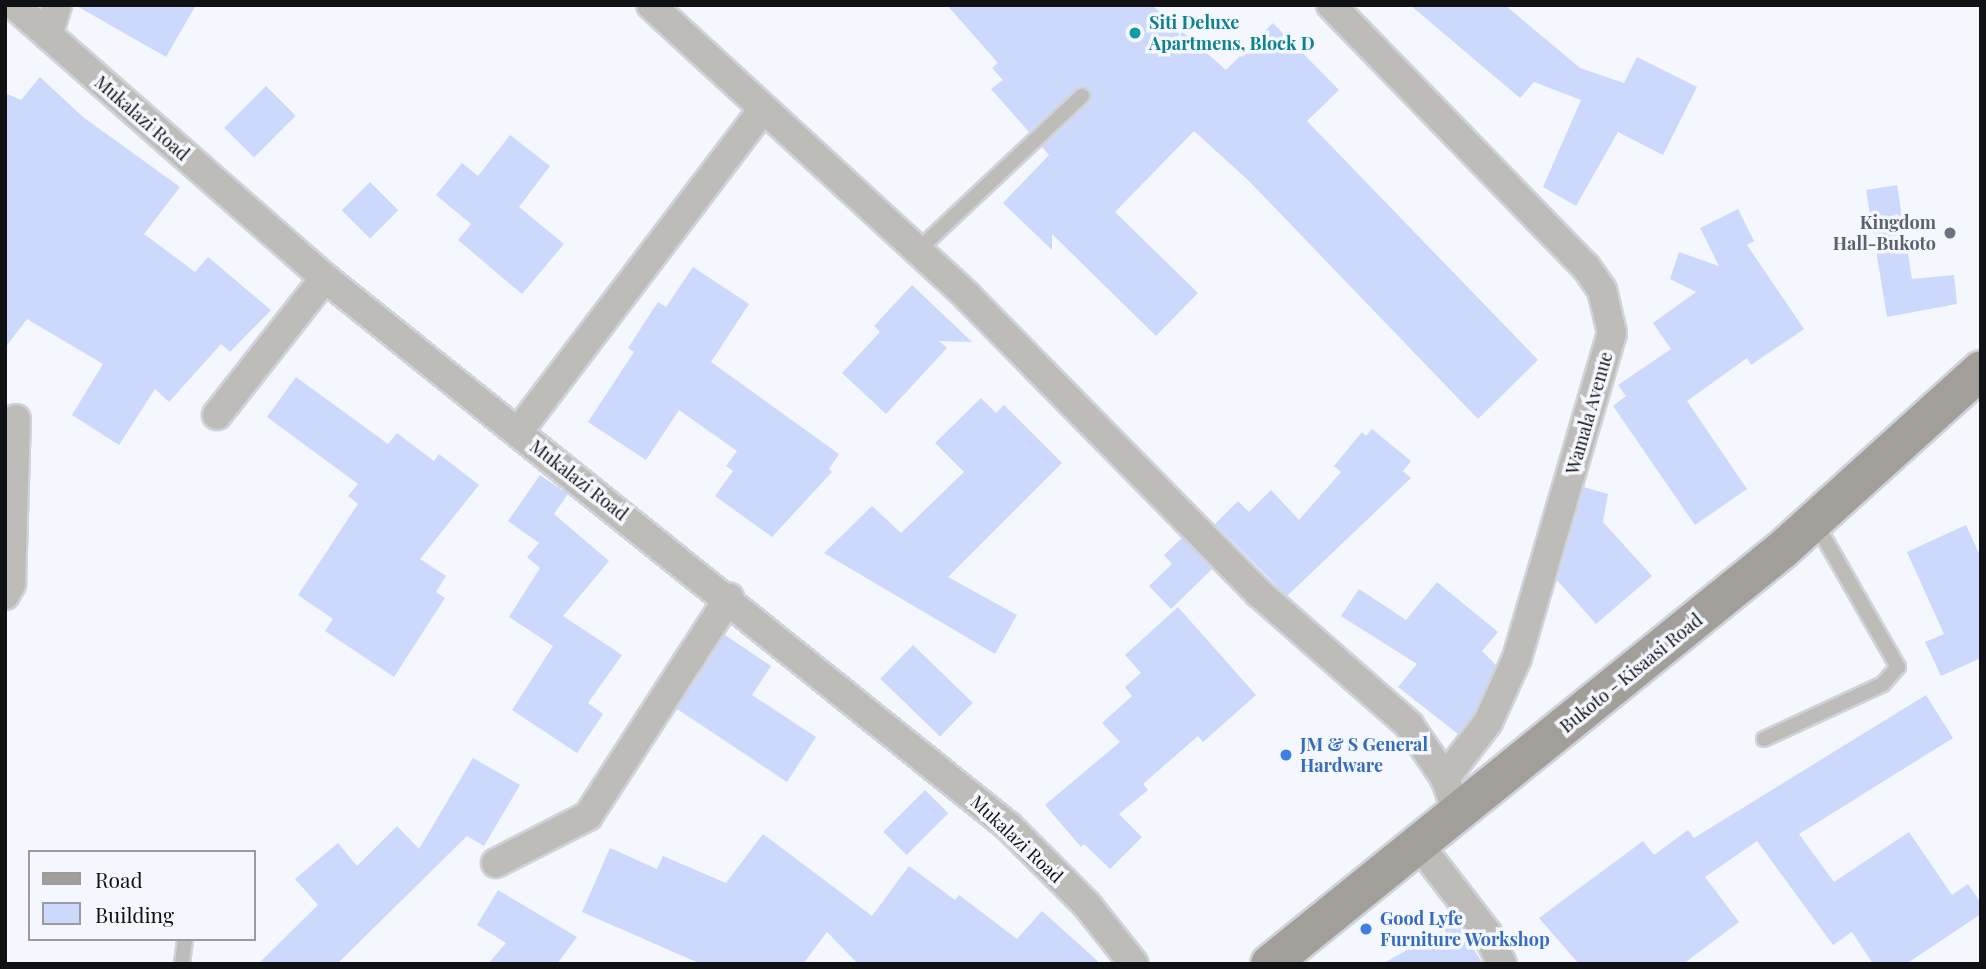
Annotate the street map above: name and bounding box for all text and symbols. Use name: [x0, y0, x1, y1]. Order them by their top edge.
place label: Siti Deluxe Apartmens, Block D: [1149, 12, 1315, 54]
marker: Siti Deluxe Apartmens, Block D: [1127, 25, 1143, 41]
street label: Mukalazi Road: [90, 71, 194, 165]
place label: Kingdom Hall-Bukoto: [1833, 212, 1936, 255]
marker: Kingdom Hall-Bukoto: [1942, 225, 1958, 241]
street label: Wamala Avenue: [1561, 349, 1617, 477]
street label: Mukalazi Road: [526, 435, 632, 525]
street label: Bukoto - Kisaasi Road: [1555, 609, 1707, 737]
place label: JM & S General Hardware: [1300, 734, 1428, 776]
marker: JM & S General Hardware: [1278, 747, 1294, 763]
street label: Mukalazi Road: [966, 791, 1068, 887]
legend: [28, 850, 256, 941]
text: Road: [95, 865, 143, 893]
text: Building: [95, 900, 174, 928]
place label: Good Lyfe Furniture Workshop: [1380, 908, 1550, 950]
marker: Good Lyfe Furniture Workshop: [1358, 921, 1374, 937]

